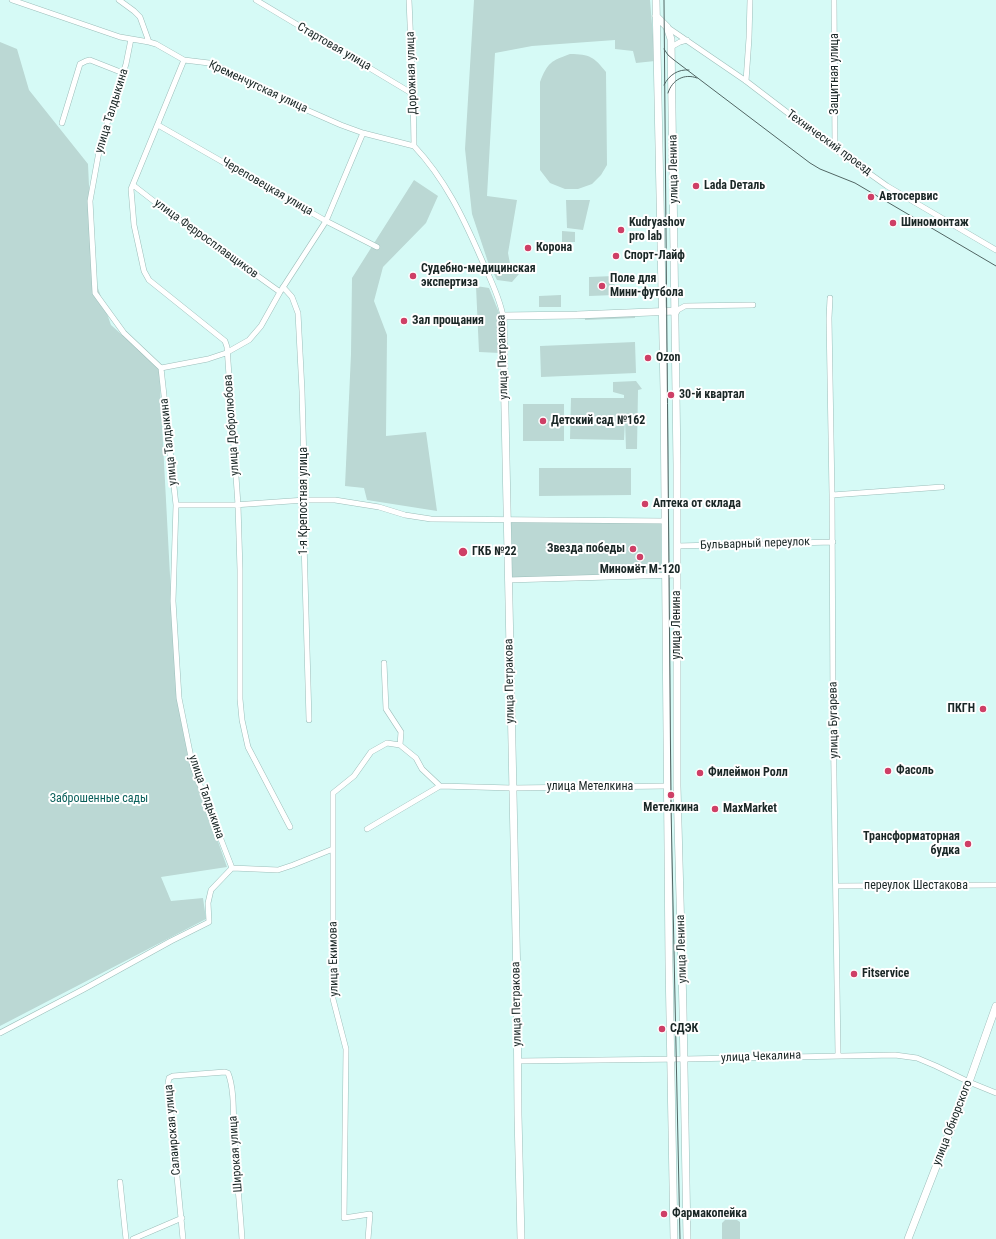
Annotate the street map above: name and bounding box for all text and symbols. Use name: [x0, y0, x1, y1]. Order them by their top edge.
street label: Стартовая улица: [294, 20, 374, 74]
street label: Дорожная улица: [403, 31, 421, 115]
street label: Защитная улица: [828, 33, 842, 115]
street label: Кременчугская улица: [206, 58, 310, 116]
street label: улица Талдыкина: [92, 67, 132, 155]
street label: Технический проезд: [784, 107, 874, 179]
street label: улица Ленина: [666, 134, 682, 204]
street label: Череповецкая улица: [219, 155, 315, 219]
place label: Lada Dеталь: [704, 179, 765, 193]
marker: Lada Dеталь: [691, 181, 701, 191]
place label: Автосервис: [879, 190, 938, 204]
marker: Автосервис: [866, 192, 876, 202]
street label: улица Ферросплавщиков: [151, 196, 261, 282]
place label: Kudryashov pro lab: [629, 216, 685, 244]
place label: Шиномонтаж: [901, 216, 969, 230]
marker: Шиномонтаж: [888, 218, 898, 228]
marker: Kudryashov pro lab: [616, 225, 626, 235]
place label: Корона: [536, 241, 572, 255]
marker: Корона: [523, 243, 533, 253]
place label: Спорт-Лайф: [624, 249, 685, 263]
marker: Спорт-Лайф: [611, 251, 621, 261]
place label: Судебно-медицинская экспертиза: [421, 262, 536, 290]
marker: Судебно-медицинская экспертиза: [408, 271, 418, 281]
place label: Поле для Мини-футбола: [610, 272, 683, 300]
marker: Поле для Мини-футбола: [597, 281, 607, 291]
place label: Зал прощания: [412, 314, 484, 328]
street label: улица Петракова: [494, 314, 512, 400]
marker: Зал прощания: [399, 316, 409, 326]
place label: Ozon: [656, 351, 680, 365]
marker: Ozon: [643, 353, 653, 363]
street label: улица Добролюбова: [221, 374, 243, 476]
place label: 30-й квартал: [679, 388, 745, 402]
marker: 30-й квартал: [666, 390, 676, 400]
street label: улица Талдыкина: [157, 398, 181, 486]
place label: Детский сад №162: [551, 414, 645, 428]
marker: Детский сад №162: [538, 416, 548, 426]
street label: 1-я Крепостная улица: [297, 447, 311, 555]
place label: Аптека от склада: [653, 497, 741, 511]
marker: Аптека от склада: [640, 499, 650, 509]
street label: Бульварный переулок: [700, 535, 810, 553]
place label: Звезда победы: [547, 542, 625, 556]
marker: Звезда победы: [628, 544, 638, 554]
place label: ГКБ №22: [472, 545, 517, 559]
marker: ГКБ №22: [457, 546, 469, 558]
marker: Миномёт М-120: [635, 552, 645, 562]
place label: Миномёт М-120: [600, 563, 680, 577]
street label: улица Ленина: [670, 591, 684, 659]
street label: улица Петракова: [502, 638, 518, 724]
street label: улица Бугарева: [826, 681, 842, 759]
place label: ПКГН: [948, 702, 975, 716]
marker: ПКГН: [978, 704, 988, 714]
street label: улица Талдыкина: [185, 753, 227, 841]
place label: Фасоль: [896, 764, 934, 778]
place label: Филеймон Ролл: [708, 766, 788, 780]
marker: Фасоль: [883, 766, 893, 776]
marker: Филеймон Ролл: [695, 768, 705, 778]
street label: улица Метелкина: [547, 780, 633, 794]
marker: Метелкина: [666, 790, 676, 800]
park label: Заброшенные сады: [50, 792, 148, 806]
place label: Метелкина: [643, 801, 699, 815]
place label: MaxMarket: [723, 802, 777, 816]
marker: MaxMarket: [710, 804, 720, 814]
place label: Трансформаторная будка: [863, 830, 960, 858]
marker: Трансформаторная будка: [963, 839, 973, 849]
street label: переулок Шестакова: [864, 879, 968, 893]
street label: улица Ленина: [674, 914, 690, 984]
street label: улица Екимова: [326, 921, 342, 997]
street label: улица Петракова: [509, 961, 525, 1047]
place label: Fitservice: [862, 967, 909, 981]
marker: Fitservice: [849, 969, 859, 979]
place label: СДЭК: [670, 1022, 698, 1036]
marker: СДЭК: [657, 1024, 667, 1034]
street label: улица Чекалина: [721, 1048, 801, 1066]
street label: улица Обнорского: [930, 1078, 976, 1168]
street label: Салаирская улица: [162, 1084, 184, 1176]
street label: Широкая улица: [226, 1115, 246, 1193]
place label: Фармакопейка: [672, 1207, 747, 1221]
marker: Фармакопейка: [659, 1209, 669, 1219]

